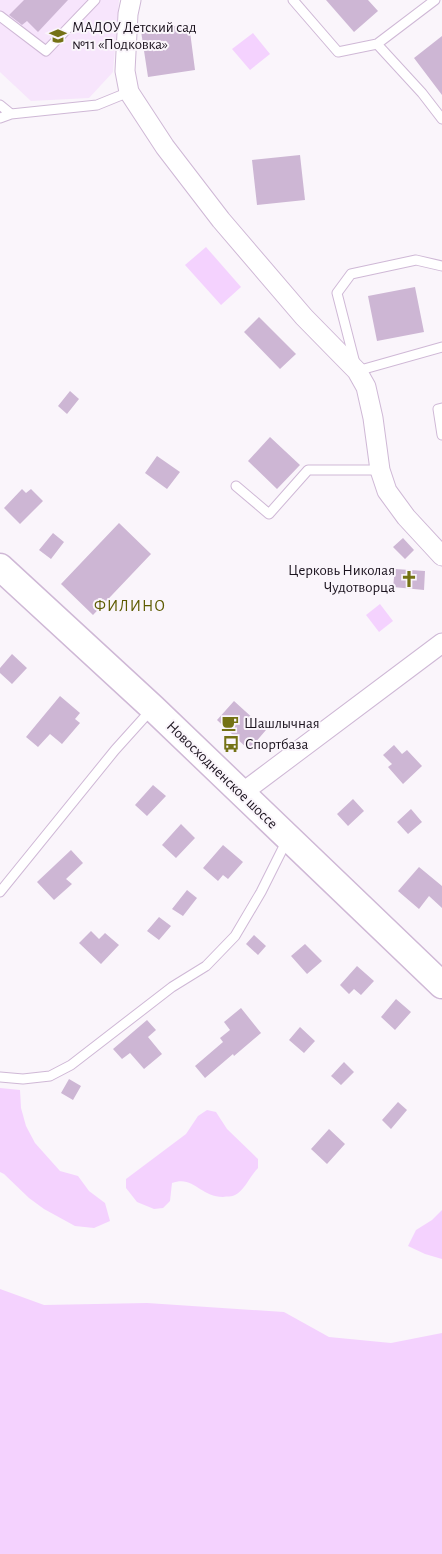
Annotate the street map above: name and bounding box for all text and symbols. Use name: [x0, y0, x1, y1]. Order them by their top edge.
place label: МАДОУ Детский сад №11 «Подковка»: [72, 20, 197, 52]
school or university icon: МАДОУ Детский сад №11 «Подковка»: [48, 26, 68, 46]
place label: Церковь Николая Чудотворца: [288, 563, 395, 595]
church icon: Церковь Николая Чудотворца: [399, 569, 419, 589]
district label: ФИЛИНО: [94, 598, 166, 614]
cafe icon: Шашлычная: [220, 713, 240, 733]
place label: Шашлычная: [244, 716, 320, 731]
street label: Новосходненское шоссе: [164, 718, 280, 832]
bus stop icon: Спортбаза: [221, 734, 241, 754]
place label: Спортбаза: [245, 737, 308, 752]

